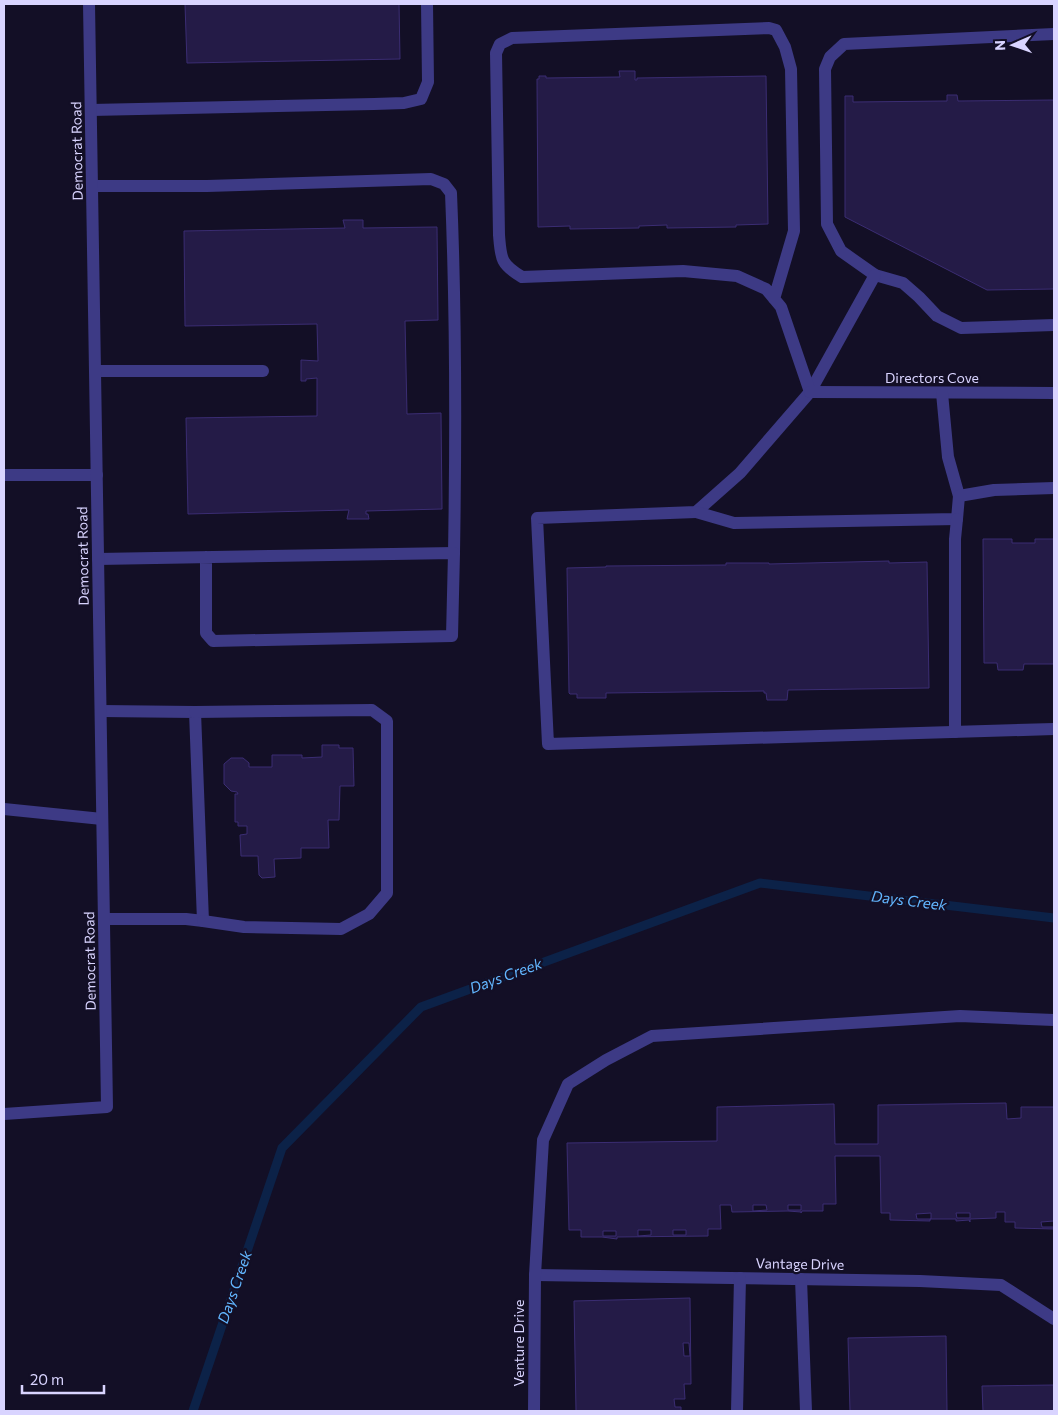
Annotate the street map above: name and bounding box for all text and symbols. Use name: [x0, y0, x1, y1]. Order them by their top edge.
north arrow: [988, 20, 1038, 70]
text: N: [991, 40, 1008, 51]
street label: Democrat Road: [67, 101, 86, 201]
street label: Directors Cove: [885, 369, 979, 386]
street label: Democrat Road: [73, 506, 92, 606]
water label: Days Creek: [870, 886, 949, 914]
street label: Democrat Road: [80, 911, 99, 1011]
water label: Days Creek: [467, 953, 545, 997]
water label: Days Creek: [213, 1247, 255, 1325]
street label: Vantage Drive: [756, 1254, 844, 1273]
street label: Venture Drive: [510, 1300, 527, 1386]
scale bar: [22, 1362, 105, 1394]
text: 20 m: [30, 1370, 64, 1388]

